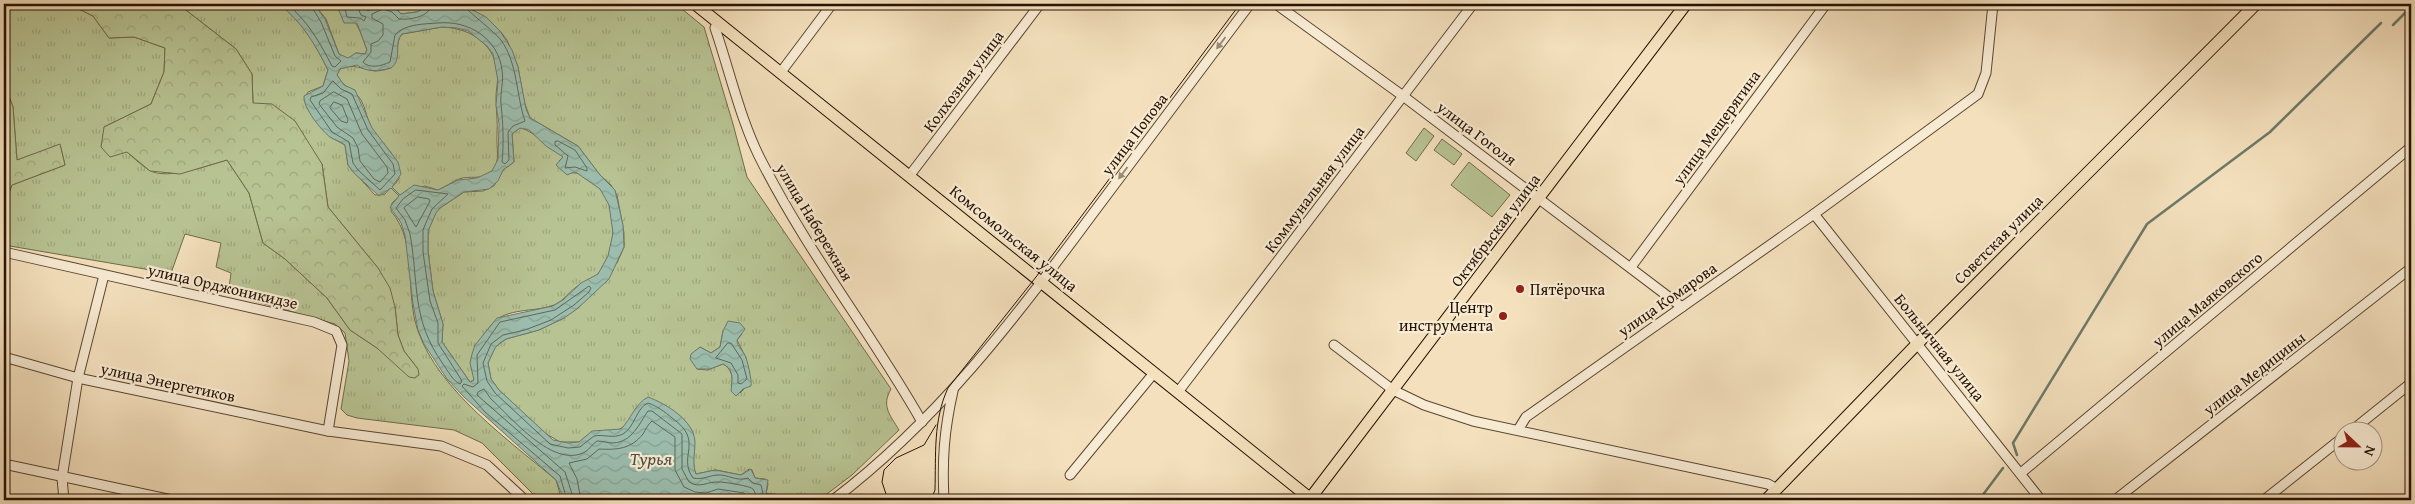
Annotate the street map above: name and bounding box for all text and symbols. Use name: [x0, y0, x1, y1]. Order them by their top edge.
street label: Колхозная улица: [917, 25, 1009, 137]
one-way arrow: [1215, 36, 1226, 49]
street label: улица Мещерягина: [1666, 64, 1766, 190]
street label: улица Попова: [1094, 87, 1173, 181]
street label: улица Гоголя: [1431, 94, 1522, 171]
street label: Коммунальная улица: [1258, 120, 1370, 258]
street label: улица Набережная: [770, 158, 860, 285]
one-way arrow: [1118, 166, 1129, 179]
street label: Октябрьская улица: [1444, 168, 1546, 292]
street label: Комсомольская улица: [945, 179, 1083, 297]
street label: Советская улица: [1948, 189, 2048, 289]
street label: улица Маяковского: [2146, 245, 2268, 353]
street label: улица Комарова: [1612, 256, 1722, 343]
street label: улица Орджоникидзе: [145, 257, 300, 315]
place label: Пятёрочка: [1530, 277, 1605, 301]
marker: Пятёрочка: [1514, 283, 1526, 295]
street label: Больничная улица: [1889, 288, 1991, 406]
place label: Центр инструмента: [1399, 295, 1493, 337]
marker: Центр инструмента: [1497, 310, 1509, 322]
street label: улица Медицины: [2197, 325, 2310, 421]
street label: улица Энергетиков: [97, 356, 238, 408]
north arrow: [2332, 422, 2382, 472]
text: N: [2359, 443, 2381, 460]
water label: Турья: [630, 445, 673, 472]

